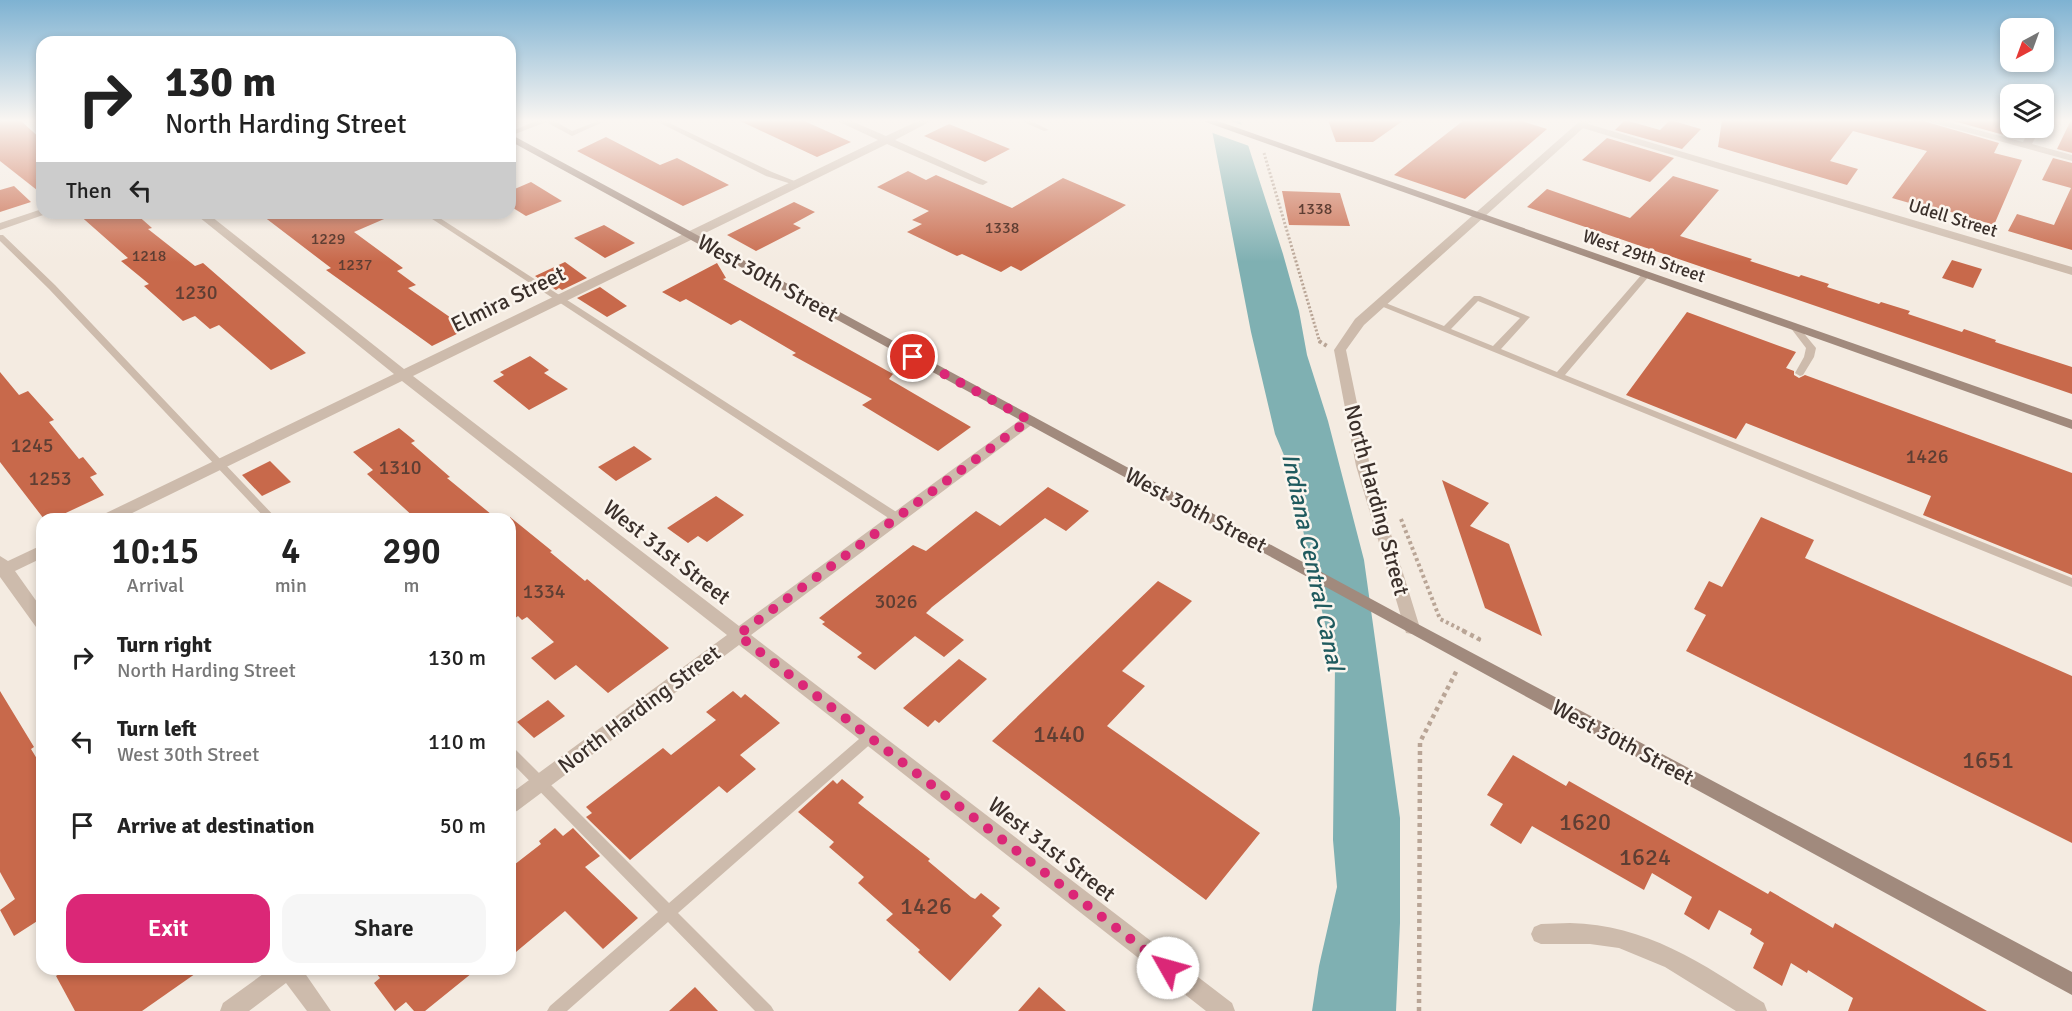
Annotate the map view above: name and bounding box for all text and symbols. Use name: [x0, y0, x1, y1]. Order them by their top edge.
north arrow: [2000, 18, 2054, 72]
map controls: [2000, 18, 2054, 138]
text: 130 m: [165, 57, 276, 108]
icon: right: [66, 60, 144, 138]
button: layers: [2000, 84, 2054, 138]
text: North Harding Street: [165, 108, 406, 141]
icon: left: [124, 174, 157, 207]
text: Then: [66, 177, 112, 204]
street label: Udell Street: [1906, 194, 2000, 242]
house number: 1338: [1298, 199, 1332, 219]
house number: 1338: [985, 218, 1019, 238]
street label: West 29th Street: [1580, 225, 1708, 287]
street label: West 30th Street: [693, 228, 843, 328]
house number: 1229: [311, 229, 345, 249]
house number: 1218: [132, 246, 166, 266]
house number: 1237: [338, 255, 372, 275]
street label: Elmira Street: [447, 260, 570, 338]
house number: 1230: [174, 280, 218, 305]
pin: [887, 331, 938, 382]
icon: arrive: [896, 340, 929, 373]
street label: North Harding Street: [1339, 402, 1416, 599]
house number: 1245: [10, 433, 54, 458]
house number: 1426: [1905, 444, 1949, 469]
water label: Indiana Central Canal: [1275, 450, 1351, 675]
house number: 1310: [378, 455, 422, 480]
street label: West 30th Street: [1121, 461, 1272, 559]
house number: 1253: [28, 466, 72, 491]
street label: West 31st Street: [598, 494, 736, 610]
text: 10:15: [111, 529, 199, 574]
text: 4: [281, 529, 301, 574]
text: 290: [382, 529, 441, 574]
text: Arrival: [127, 573, 184, 598]
text: min: [275, 573, 307, 598]
text: m: [403, 573, 419, 598]
house number: 1334: [522, 579, 566, 604]
house number: 3026: [874, 589, 918, 614]
text: Turn right: [117, 631, 212, 658]
street label: North Harding Street: [552, 639, 726, 779]
icon: right: [66, 641, 99, 674]
text: 130 m: [428, 644, 486, 671]
text: North Harding Street: [117, 658, 296, 683]
street label: West 30th Street: [1548, 693, 1699, 791]
text: Turn left: [117, 715, 197, 742]
house number: 1440: [1033, 719, 1085, 749]
icon: left: [66, 725, 99, 758]
text: 110 m: [428, 728, 486, 755]
text: West 30th Street: [117, 742, 259, 767]
house number: 1651: [1962, 745, 2014, 775]
street label: West 31st Street: [983, 791, 1121, 907]
house number: 1620: [1559, 807, 1611, 837]
icon: arrive: [66, 809, 99, 842]
text: Arrive at destination: [117, 812, 314, 839]
text: 50 m: [440, 812, 486, 839]
house number: 1624: [1619, 842, 1671, 872]
house number: 1426: [900, 891, 952, 921]
button: Exit: [66, 894, 270, 963]
button: Share: [282, 894, 486, 963]
position arrow: [1136, 936, 1200, 1000]

